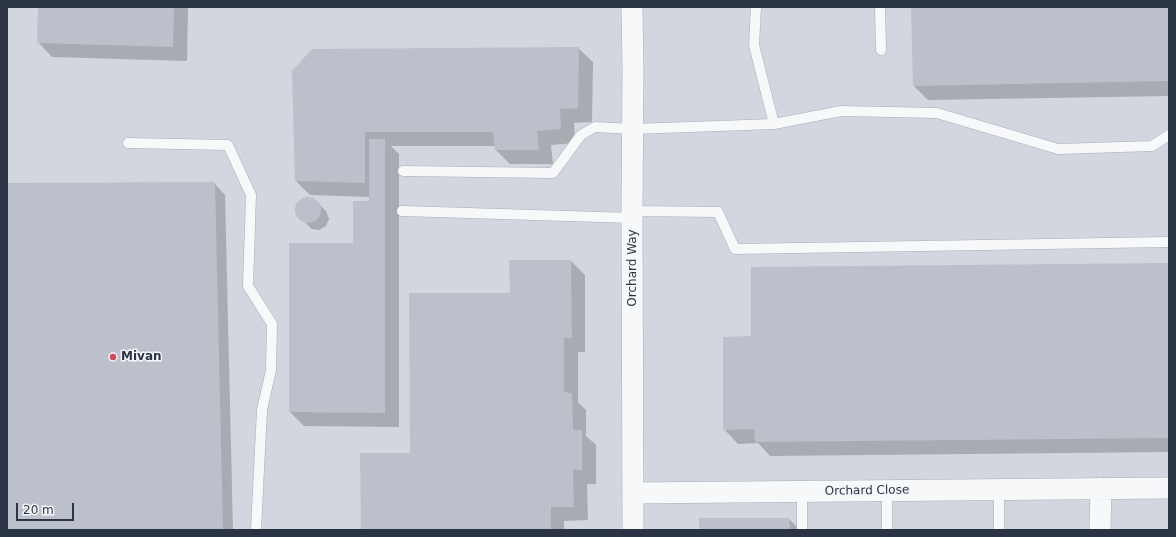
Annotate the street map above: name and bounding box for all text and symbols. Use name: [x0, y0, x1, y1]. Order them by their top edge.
street label: Orchard Way: [626, 229, 640, 307]
place label: Mivan: [121, 350, 162, 364]
marker: Mivan: [108, 352, 118, 362]
street label: Orchard Close: [825, 483, 909, 499]
scale bar: [18, 495, 76, 521]
text: 20 m: [23, 503, 54, 517]

